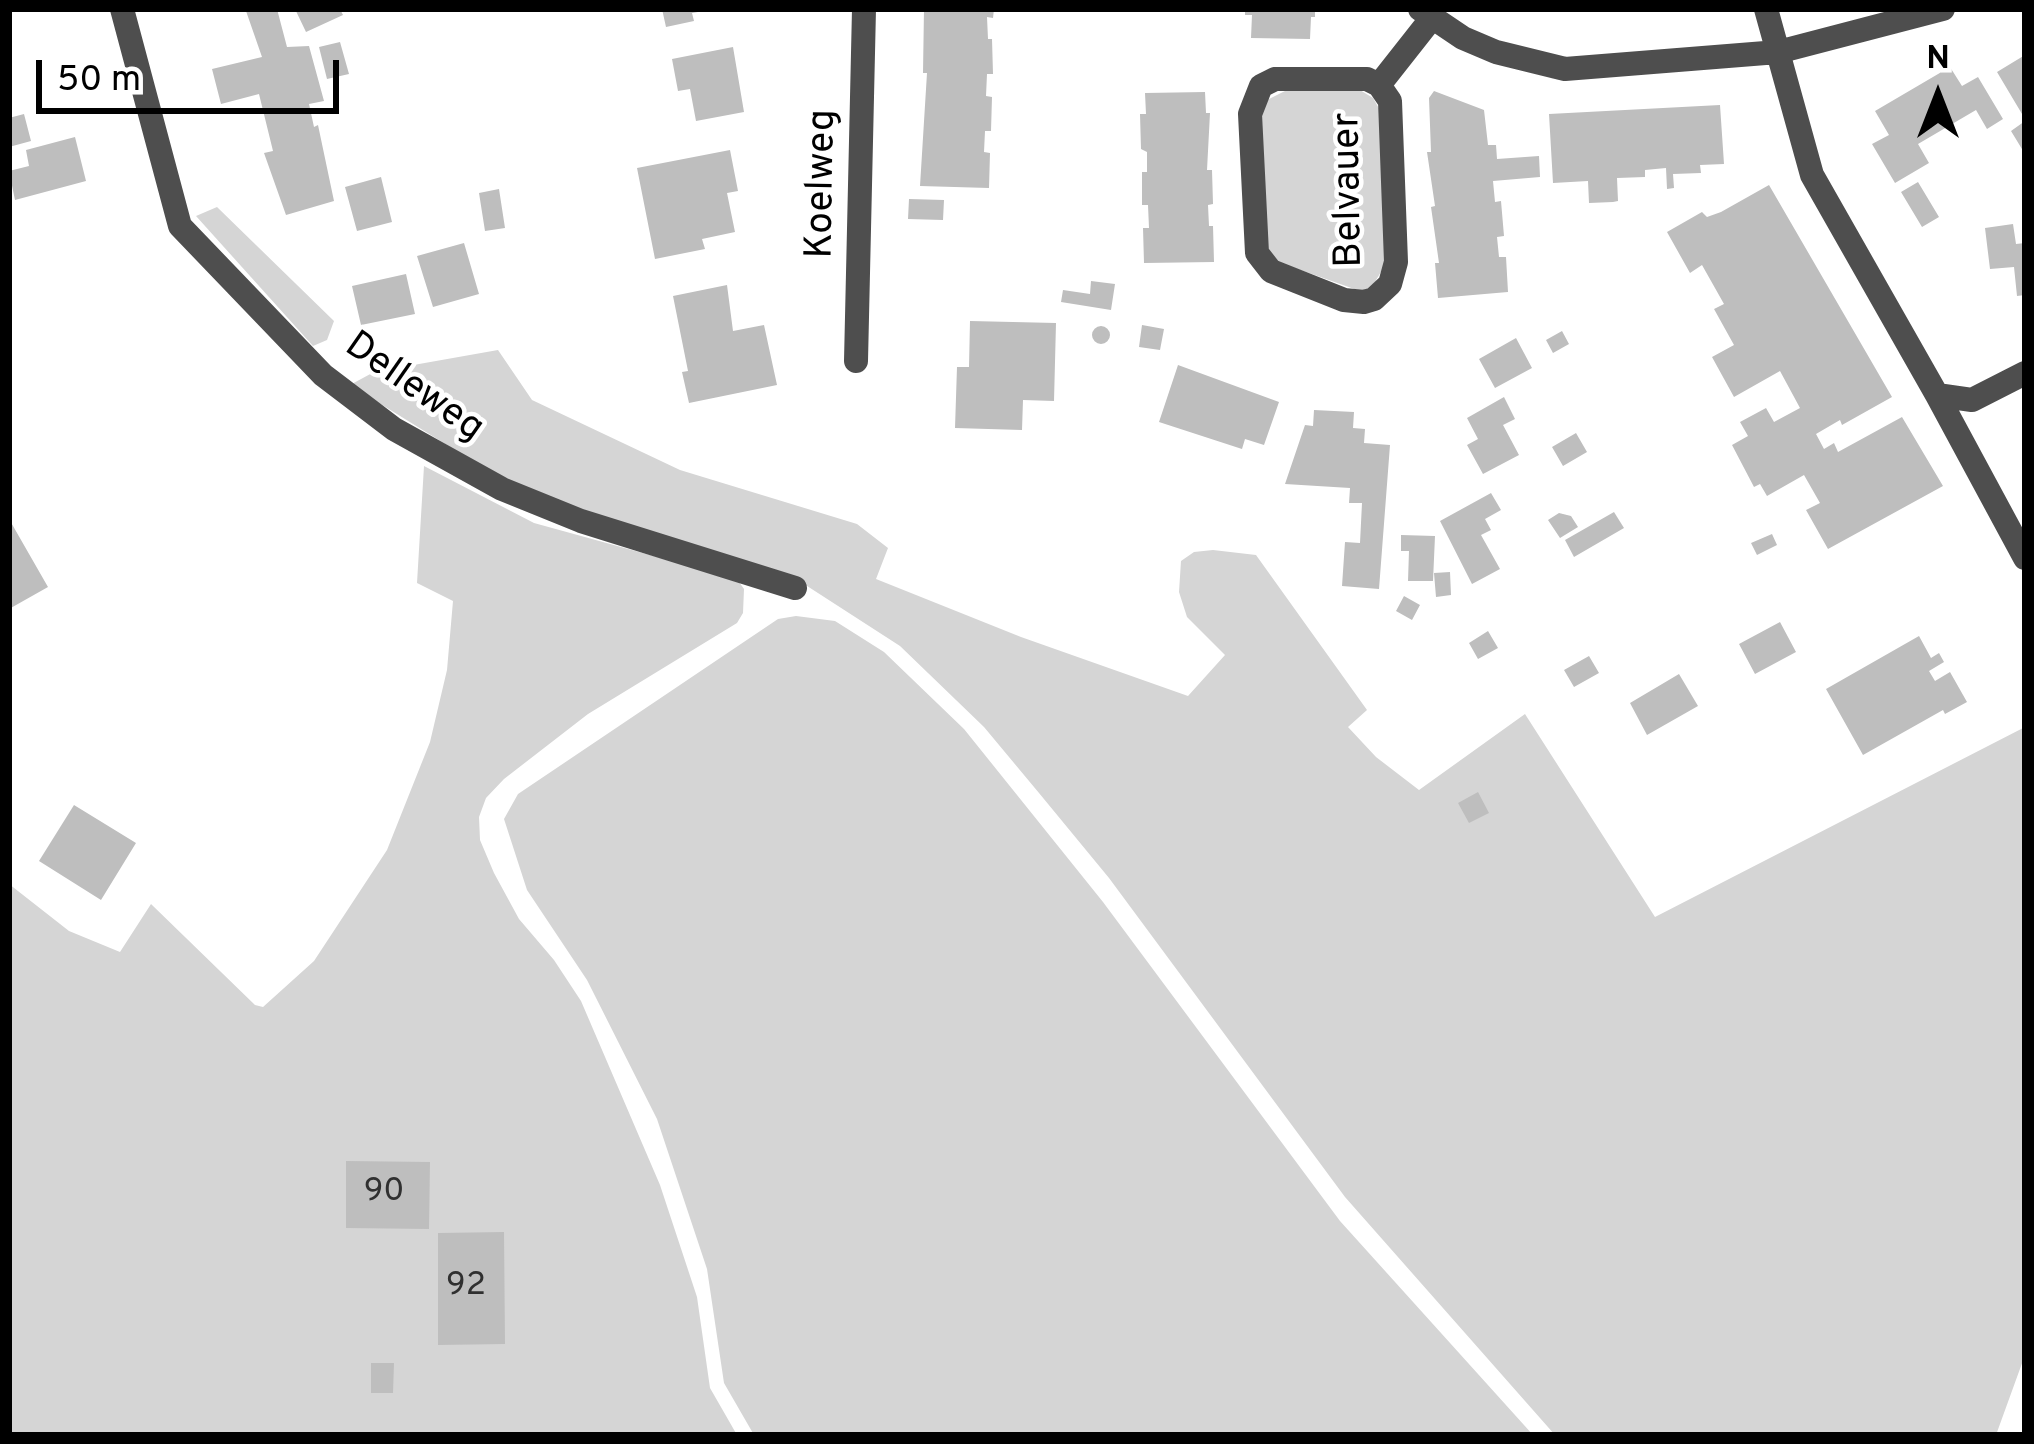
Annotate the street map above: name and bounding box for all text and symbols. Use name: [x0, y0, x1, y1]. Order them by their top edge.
scale bar: [42, 36, 345, 110]
north arrow: [1878, 36, 1998, 156]
text: N: [1926, 39, 1950, 81]
text: 50 m: [57, 58, 141, 104]
street label: Koelweg: [799, 109, 849, 259]
street label: Belvauer: [1326, 112, 1376, 268]
street label: Delleweg: [334, 324, 492, 454]
house number: 90: [364, 1173, 404, 1213]
house number: 92: [446, 1267, 486, 1307]

